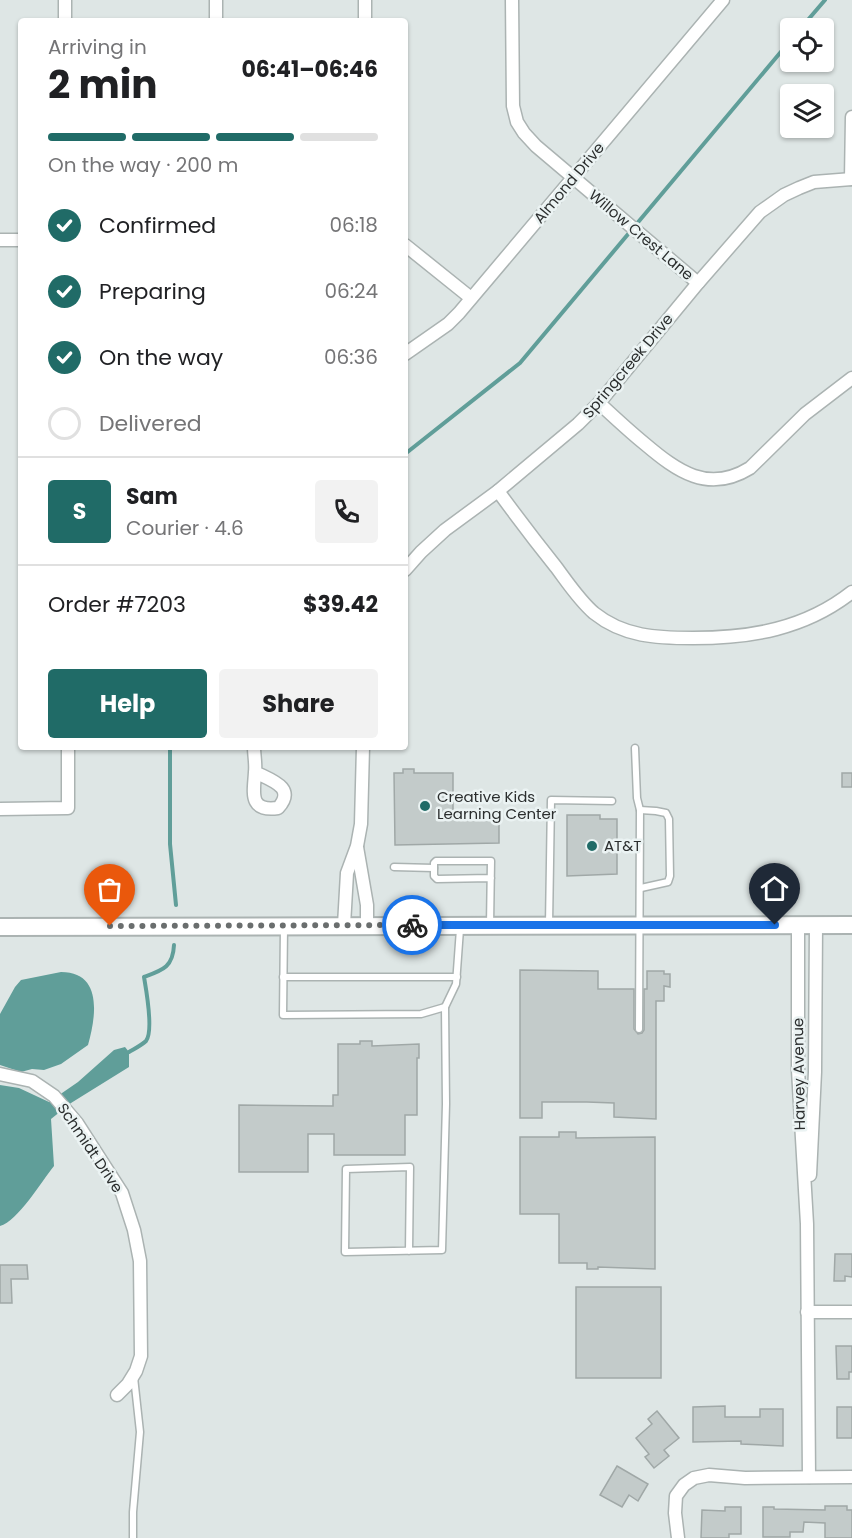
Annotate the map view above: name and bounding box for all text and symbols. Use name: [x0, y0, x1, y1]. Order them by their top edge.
map controls: [780, 18, 834, 138]
button: locate: [780, 18, 834, 72]
text: Arriving in: [48, 33, 147, 61]
text: 06:41–06:46: [241, 54, 378, 85]
text: 2 min: [48, 57, 158, 112]
button: layers: [780, 84, 834, 138]
street label: Almond Drive: [528, 138, 609, 228]
text: On the way · 200 m: [48, 151, 238, 179]
street label: Willow Crest Lane: [584, 185, 698, 285]
icon: check: [48, 209, 81, 242]
text: Confirmed: [99, 210, 216, 241]
text: 06:18: [329, 211, 378, 239]
icon: check: [48, 275, 81, 308]
text: Preparing: [99, 276, 206, 307]
text: 06:24: [324, 277, 378, 305]
street label: Springcreek Drive: [578, 309, 678, 422]
icon: check: [48, 341, 81, 374]
text: On the way: [99, 342, 223, 373]
text: 06:36: [324, 343, 378, 371]
text: Delivered: [99, 408, 202, 439]
button: phone: [315, 480, 378, 543]
text: Sam: [126, 481, 178, 512]
text: S: [73, 496, 86, 527]
text: Courier · 4.6: [126, 514, 244, 542]
text: Order #7203: [48, 589, 186, 620]
text: $39.42: [303, 589, 378, 620]
button: Help: [48, 669, 207, 738]
button: Share: [219, 669, 378, 738]
place label: Creative Kids Learning Center: [437, 786, 557, 824]
marker: Creative Kids Learning Center: [418, 799, 432, 813]
place label: AT&T: [604, 835, 641, 856]
marker: AT&T: [585, 839, 599, 853]
pin: [749, 863, 800, 925]
pin: [84, 864, 135, 926]
icon: home: [758, 872, 791, 905]
icon: bag: [93, 873, 126, 906]
courier: [382, 895, 442, 955]
icon: bike: [396, 909, 429, 942]
street label: Harvey Avenue: [787, 1018, 810, 1130]
street label: Schmidt Drive: [53, 1099, 128, 1197]

